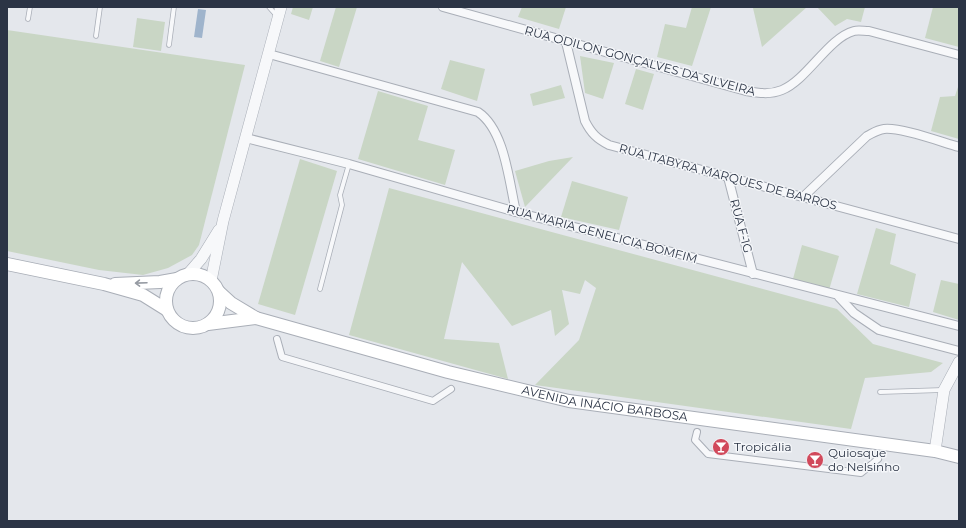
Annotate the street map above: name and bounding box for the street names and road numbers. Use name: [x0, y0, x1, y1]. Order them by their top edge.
street label: RUA ODILON GONÇALVES DA SILVEIRA: [523, 22, 758, 99]
street label: RUA ITABYRA MARQUES DE BARROS: [617, 140, 839, 213]
street label: RUA F-1G: [727, 197, 756, 255]
street label: RUA MARIA GENELICIA BOMFIM: [505, 201, 699, 266]
street label: AVENIDA INÁCIO BARBOSA: [520, 382, 689, 424]

